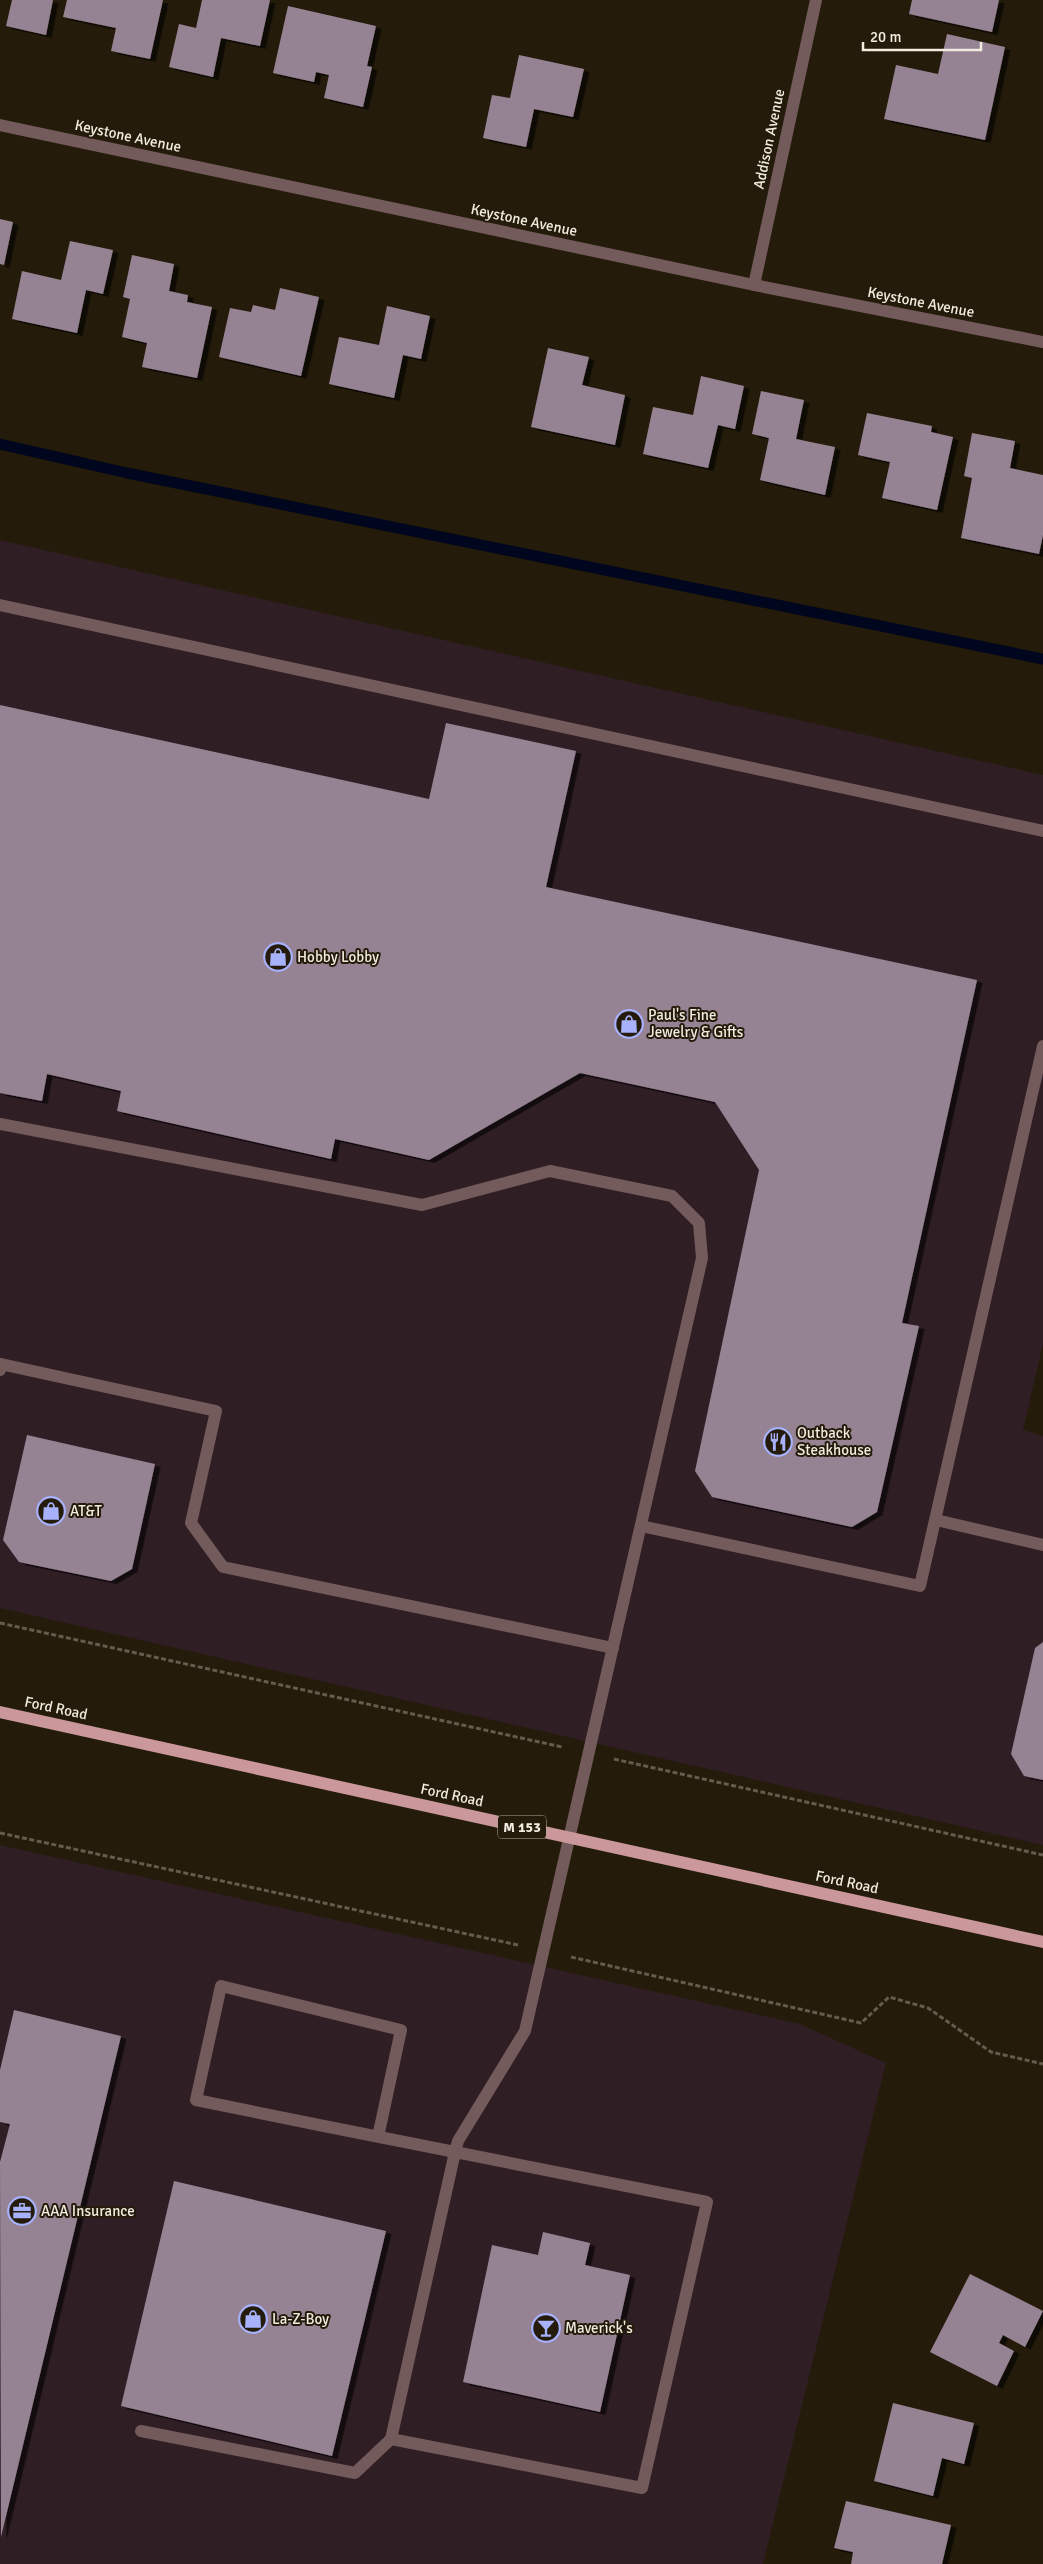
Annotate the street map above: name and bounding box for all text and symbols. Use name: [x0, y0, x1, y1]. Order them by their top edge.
scale bar: [863, 20, 980, 52]
text: 20 m: [870, 28, 901, 46]
street label: Addison Avenue: [750, 87, 788, 191]
street label: Keystone Avenue: [73, 116, 183, 156]
street label: Keystone Avenue: [469, 200, 579, 240]
street label: Keystone Avenue: [866, 283, 976, 321]
shop icon: Hobby Lobby: [263, 942, 293, 972]
place label: Hobby Lobby: [297, 948, 379, 966]
place label: Paul's Fine Jewelry & Gifts: [648, 1006, 744, 1041]
shop icon: Paul's Fine Jewelry & Gifts: [614, 1009, 644, 1039]
place label: Outback Steakhouse: [797, 1424, 871, 1459]
restaurant icon: Outback Steakhouse: [763, 1427, 793, 1457]
shop icon: AT&T: [36, 1496, 66, 1526]
place label: AT&T: [70, 1502, 102, 1520]
street label: Ford Road: [23, 1693, 89, 1723]
street label: Ford Road: [419, 1780, 485, 1810]
road number: M 153: [498, 1815, 546, 1838]
street label: Ford Road: [814, 1867, 880, 1897]
office icon: AAA Insurance: [7, 2196, 37, 2226]
place label: AAA Insurance: [41, 2202, 135, 2220]
shop icon: La-Z-Boy: [238, 2304, 268, 2334]
place label: La-Z-Boy: [272, 2310, 329, 2328]
bar icon: Maverick's: [531, 2313, 561, 2343]
place label: Maverick's: [565, 2319, 633, 2337]

